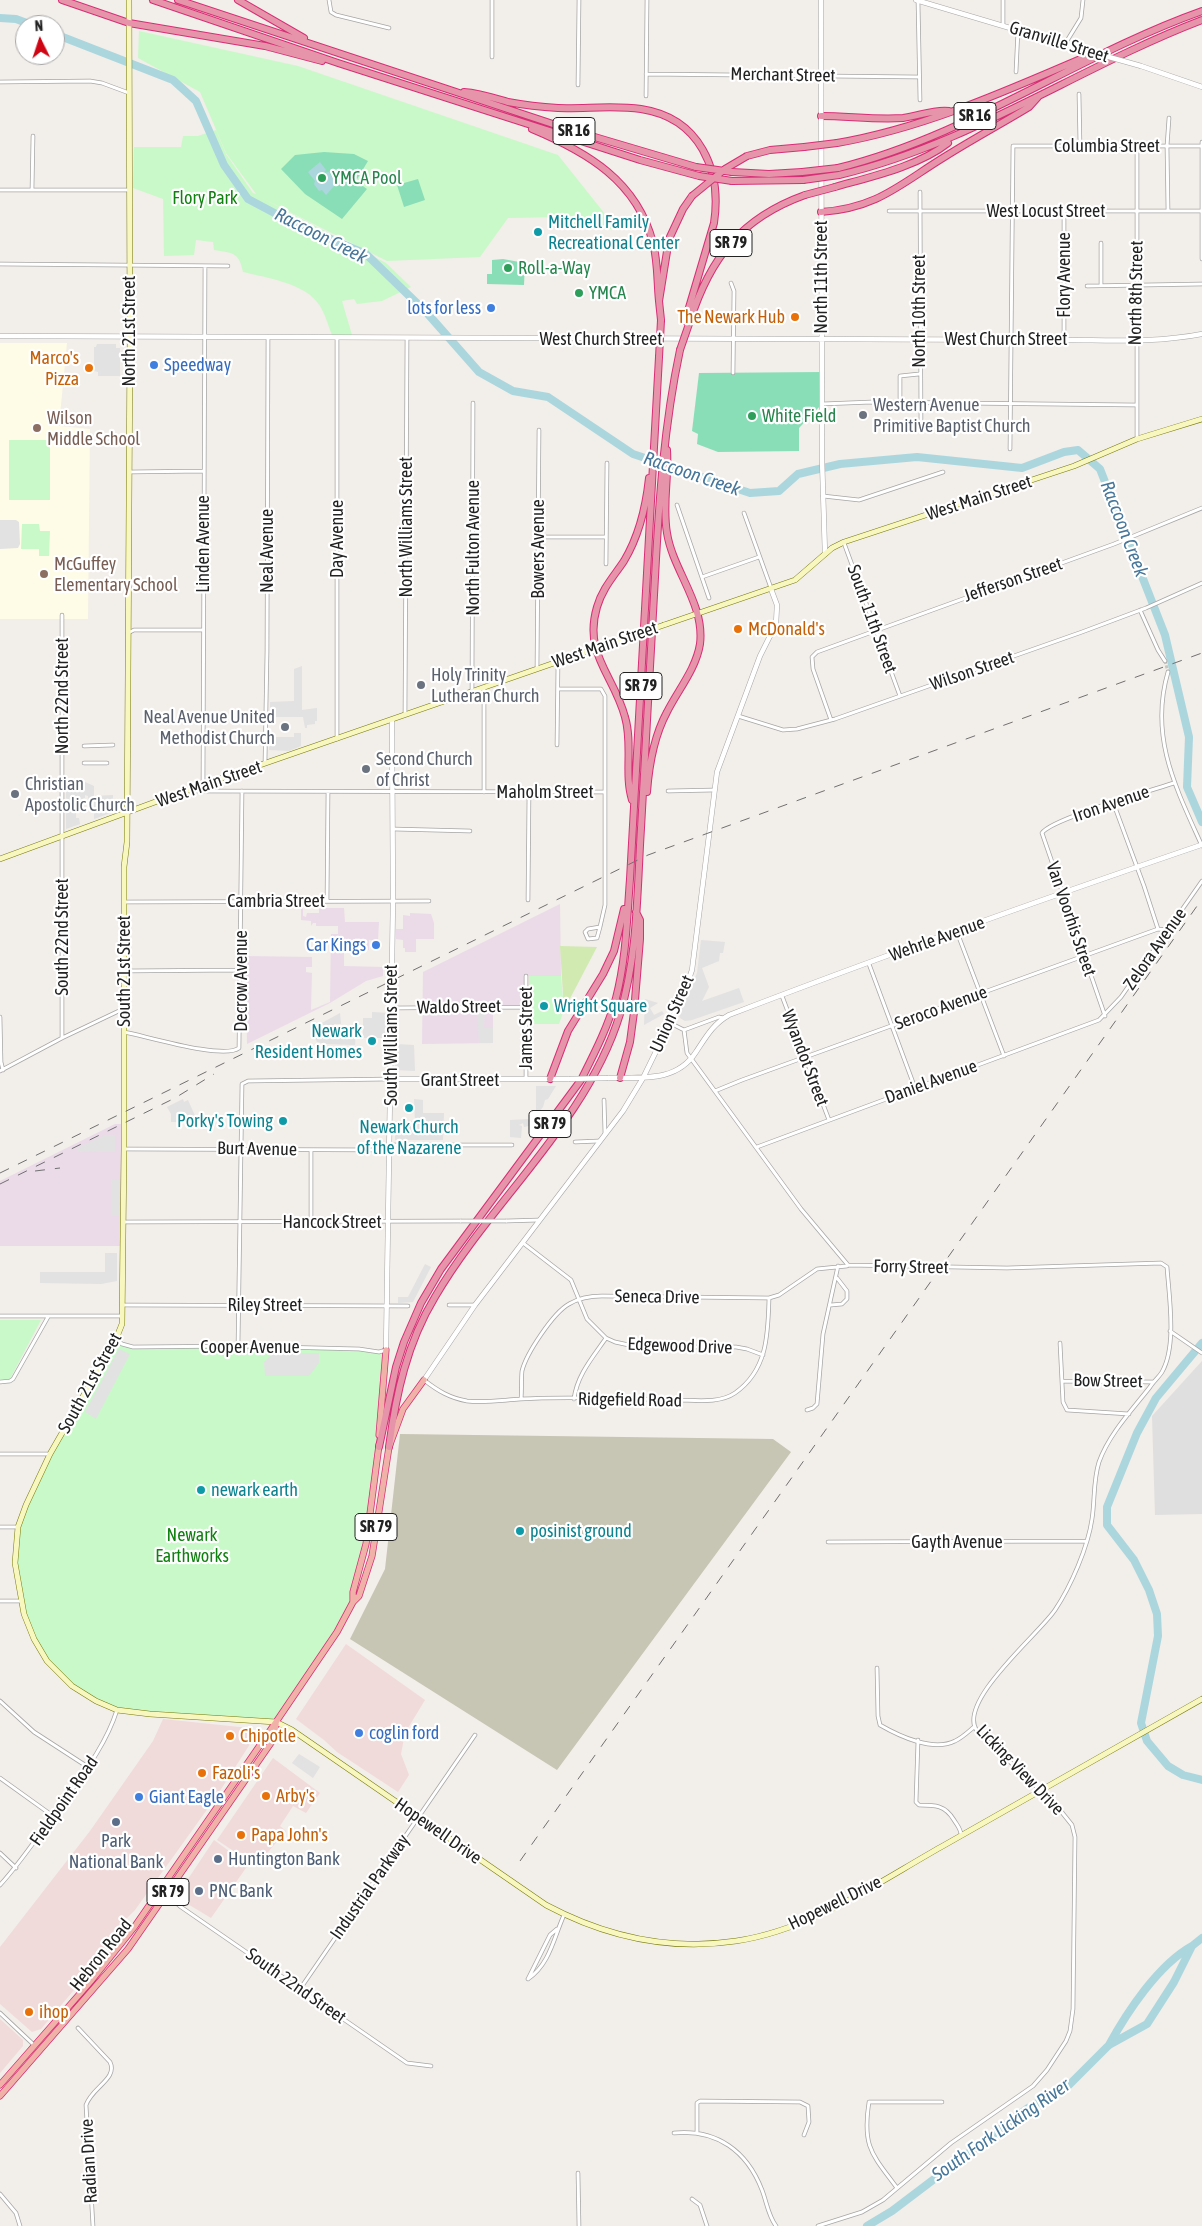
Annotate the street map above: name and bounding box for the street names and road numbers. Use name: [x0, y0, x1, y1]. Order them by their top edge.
street label: Granville Street: [1007, 17, 1111, 67]
street label: Merchant Street: [730, 63, 836, 87]
road number: SR 16: [954, 102, 996, 130]
road number: SR 16: [553, 118, 595, 144]
street label: Columbia Street: [1054, 135, 1160, 157]
street label: West Locust Street: [987, 200, 1105, 222]
street label: North 11th Street: [810, 220, 832, 334]
road number: SR 79: [710, 230, 752, 256]
street label: Flory Avenue: [1053, 232, 1075, 318]
street label: North 8th Street: [1124, 240, 1148, 346]
street label: North 10th Street: [908, 254, 930, 368]
street label: North 21st Street: [118, 275, 140, 387]
street label: West Church Street: [540, 328, 662, 350]
street label: West Church Street: [945, 328, 1067, 350]
street label: North Williams Street: [395, 456, 417, 598]
street label: West Main Street: [923, 471, 1035, 525]
street label: North Fulton Avenue: [462, 480, 484, 616]
street label: Linden Avenue: [192, 495, 214, 593]
street label: Bowers Avenue: [527, 499, 549, 599]
street label: Day Avenue: [326, 500, 348, 578]
street label: Neal Avenue: [256, 509, 278, 593]
street label: Jefferson Street: [961, 553, 1065, 607]
street label: South 11th Street: [842, 562, 902, 676]
street label: West Main Street: [550, 617, 660, 673]
street label: North 22nd Street: [51, 638, 73, 754]
street label: Wilson Street: [927, 647, 1017, 695]
road number: SR 79: [620, 672, 662, 699]
street label: West Main Street: [154, 756, 264, 812]
street label: Maholm Street: [496, 781, 594, 803]
street label: Iron Avenue: [1070, 781, 1152, 827]
street label: Van Voorhis Street: [1041, 859, 1101, 979]
street label: South 22nd Street: [51, 878, 73, 996]
street label: Cambria Street: [227, 890, 325, 912]
street label: Zelora Avenue: [1119, 904, 1191, 994]
street label: Wehrle Avenue: [886, 912, 988, 966]
street label: South 21st Street: [113, 915, 135, 1027]
street label: Decrow Avenue: [230, 930, 252, 1032]
street label: South Williams Street: [380, 964, 402, 1106]
street label: Union Street: [645, 972, 699, 1056]
street label: Seroco Avenue: [892, 981, 990, 1035]
street label: James Street: [515, 986, 537, 1070]
street label: Waldo Street: [417, 995, 501, 1019]
street label: Wyandot Street: [777, 1007, 833, 1109]
street label: Daniel Avenue: [882, 1055, 980, 1109]
street label: Grant Street: [421, 1069, 499, 1091]
road number: SR 79: [529, 1110, 571, 1138]
street label: Burt Avenue: [217, 1138, 297, 1160]
street label: Hancock Street: [282, 1211, 382, 1233]
street label: Forry Street: [873, 1256, 949, 1278]
street label: Seneca Drive: [614, 1285, 700, 1309]
street label: Riley Street: [227, 1294, 303, 1316]
street label: South 21st Street: [54, 1329, 126, 1437]
street label: Edgewood Drive: [627, 1333, 733, 1359]
street label: Cooper Avenue: [200, 1336, 300, 1358]
street label: Bow Street: [1073, 1370, 1143, 1392]
street label: Ridgefield Road: [578, 1388, 682, 1412]
road number: SR 79: [355, 1514, 397, 1540]
street label: Gayth Avenue: [911, 1531, 1003, 1553]
street label: Licking View Drive: [971, 1720, 1069, 1820]
street label: Fieldpoint Road: [25, 1752, 103, 1850]
street label: Hopewell Drive: [390, 1793, 486, 1869]
street label: Industrial Parkway: [326, 1830, 414, 1944]
street label: Hopewell Drive: [785, 1871, 885, 1935]
road number: SR 79: [147, 1878, 189, 1905]
street label: Hebron Road: [65, 1915, 137, 1995]
street label: South 22nd Street: [242, 1944, 350, 2028]
street label: Radian Drive: [76, 2118, 102, 2204]

